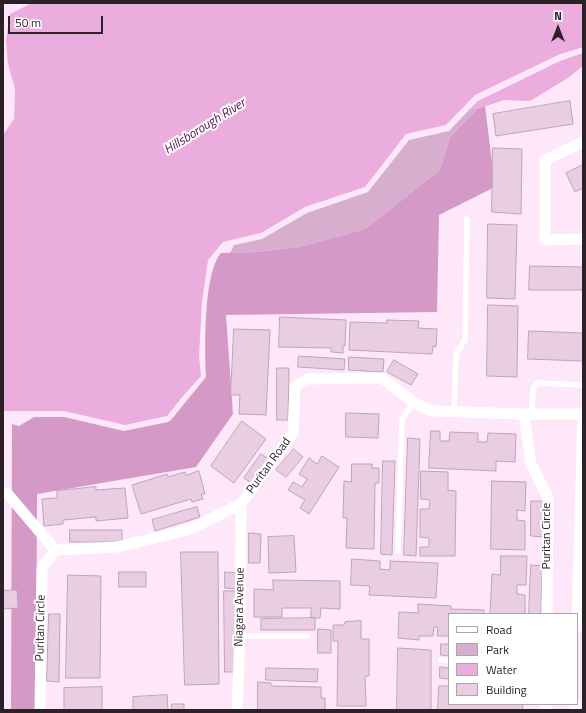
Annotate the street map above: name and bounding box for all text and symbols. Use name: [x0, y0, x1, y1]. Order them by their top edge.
scale bar: [10, 8, 105, 34]
north arrow: [538, 8, 578, 48]
text: N: [554, 8, 562, 24]
text: 50 m: [15, 13, 41, 32]
water label: Hillsborough River: [161, 96, 249, 158]
street label: Puritan Road: [244, 435, 294, 497]
street label: Puritan Circle: [540, 503, 554, 569]
street label: Niagara Avenue: [232, 567, 248, 647]
street label: Puritan Circle: [33, 594, 49, 662]
legend: [448, 613, 578, 705]
text: Road: [486, 620, 512, 639]
text: Park: [486, 640, 509, 659]
text: Water: [486, 660, 517, 679]
text: Building: [486, 680, 527, 699]

